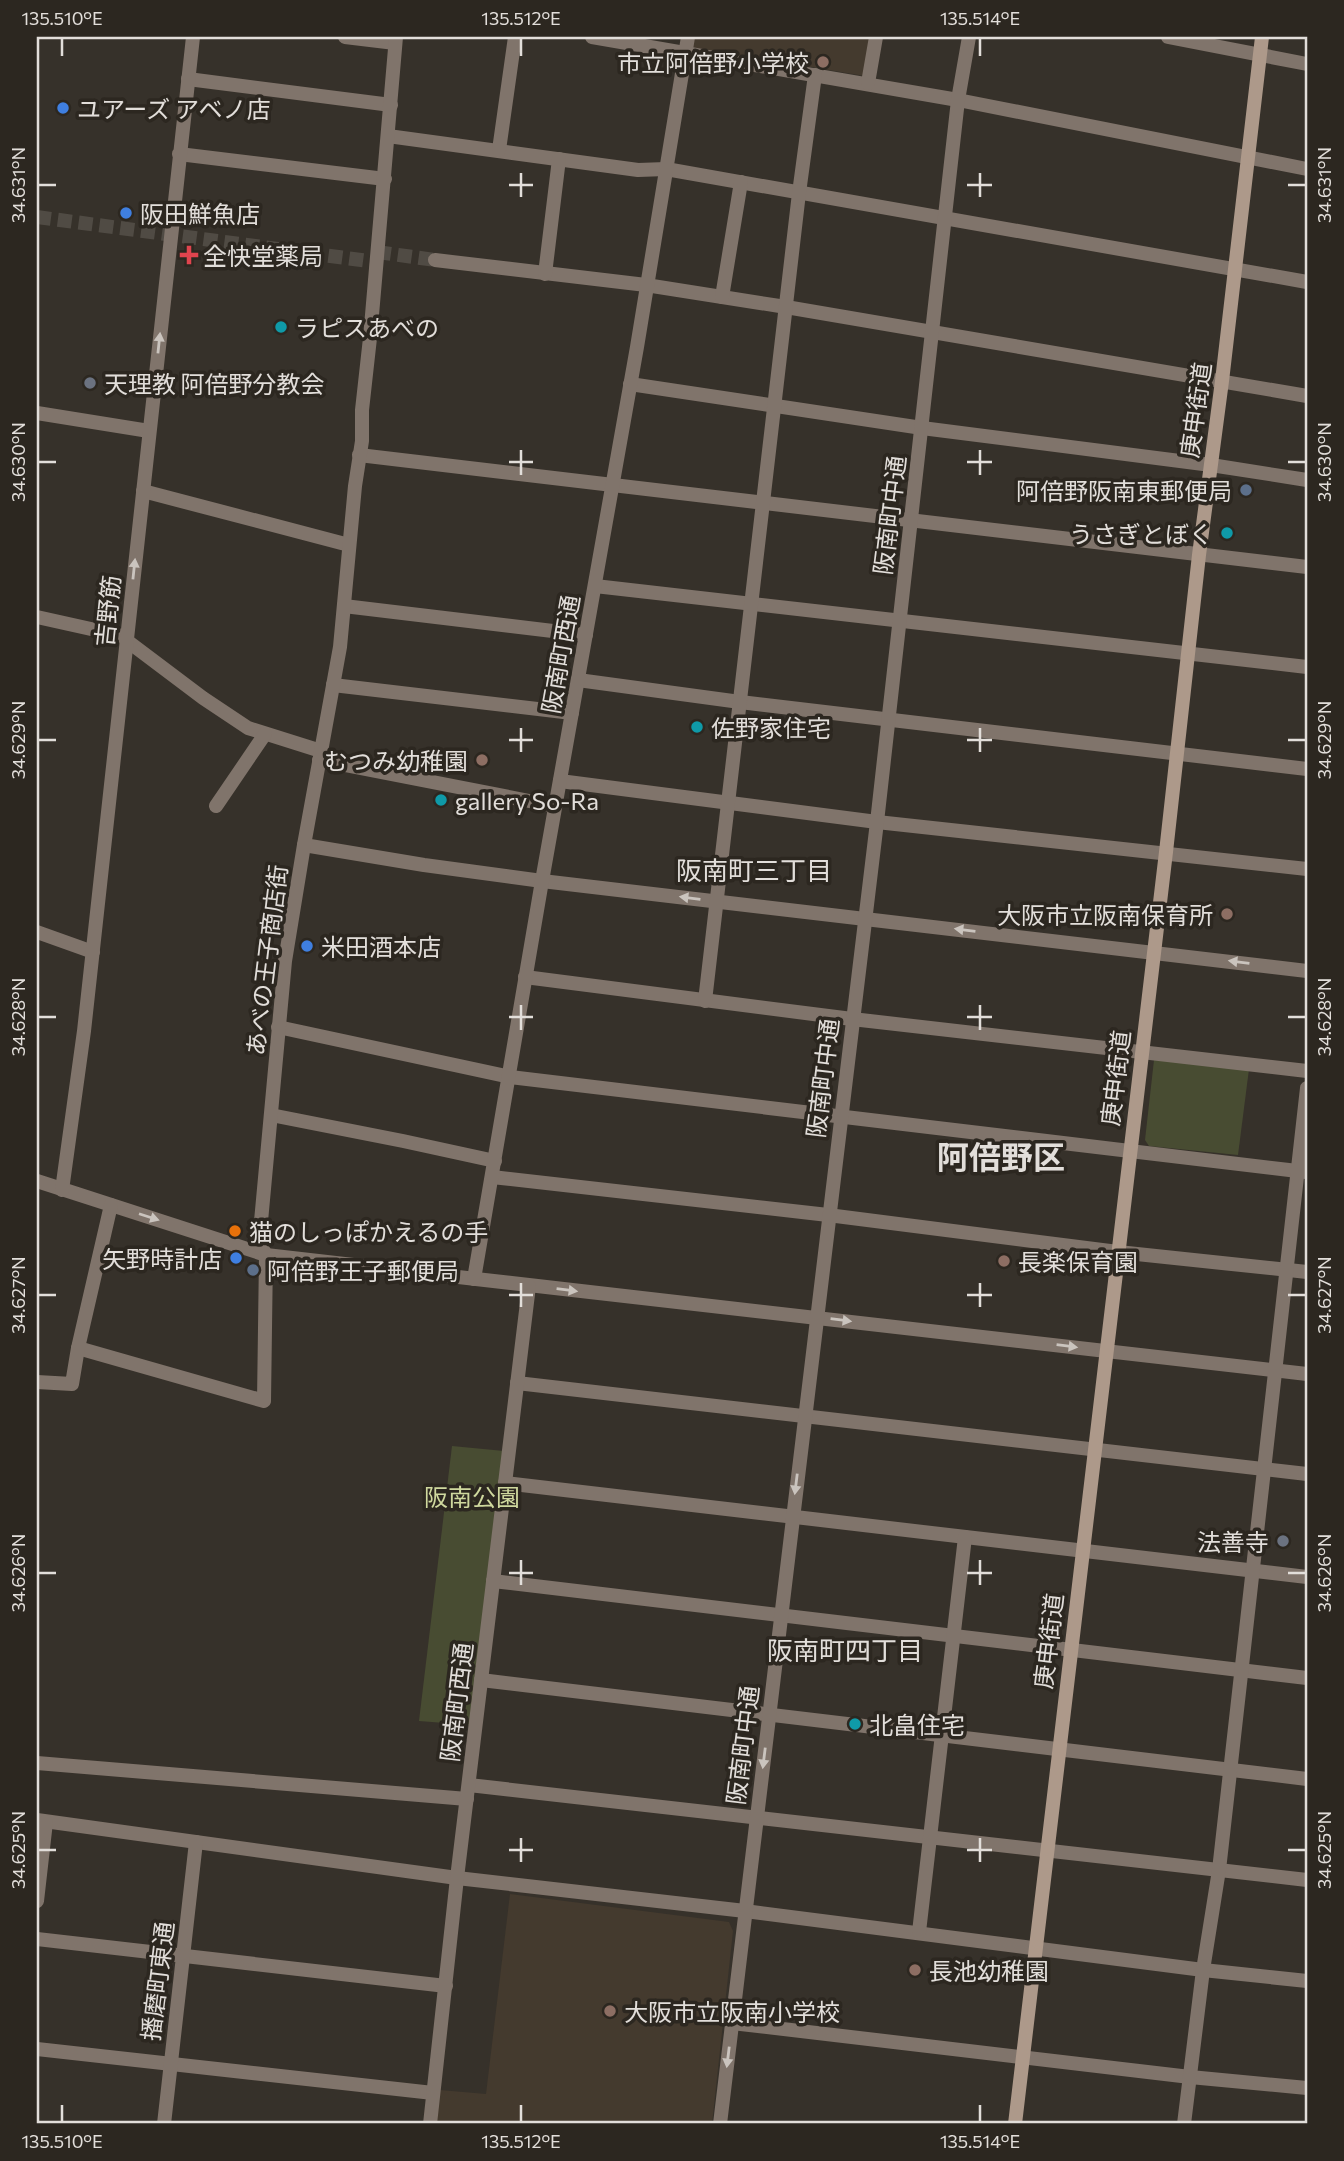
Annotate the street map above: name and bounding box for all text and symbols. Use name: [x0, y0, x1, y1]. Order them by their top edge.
text: 135.510°E: [21, 7, 103, 29]
text: 135.512°E: [481, 7, 561, 29]
text: 135.514°E: [940, 7, 1020, 29]
place label: 市立阿倍野小学校: [617, 48, 809, 77]
marker: 市立阿倍野小学校: [815, 54, 831, 70]
place label: ユアーズ アベノ店: [77, 94, 270, 123]
marker: ユアーズ アベノ店: [55, 100, 71, 116]
text: 34.631°N: [7, 147, 29, 223]
text: 34.631°N: [1313, 147, 1335, 223]
place label: 阪田鮮魚店: [140, 199, 260, 228]
marker: 阪田鮮魚店: [118, 205, 134, 221]
place label: 全快堂薬局: [203, 241, 323, 270]
marker: 全快堂薬局: [181, 247, 197, 263]
place label: ラピスあべの: [295, 313, 439, 342]
marker: ラピスあべの: [273, 319, 289, 335]
one-way arrow: [153, 332, 164, 354]
street label: 庚申街道: [1174, 360, 1216, 460]
place label: 天理教 阿倍野分教会: [104, 369, 325, 398]
marker: 天理教 阿倍野分教会: [82, 375, 98, 391]
text: 34.630°N: [7, 422, 29, 502]
text: 34.630°N: [1313, 422, 1335, 502]
street label: 阪南町中通: [867, 454, 911, 576]
place label: 阿倍野阪南東郵便局: [1016, 476, 1232, 505]
marker: 阿倍野阪南東郵便局: [1238, 482, 1254, 498]
place label: うさぎとぼく: [1069, 519, 1213, 548]
marker: うさぎとぼく: [1219, 525, 1235, 541]
one-way arrow: [129, 558, 140, 580]
street label: 吉野筋: [89, 574, 125, 648]
street label: 阪南町西通: [535, 592, 585, 716]
text: 34.629°N: [7, 701, 29, 779]
text: 34.629°N: [1313, 701, 1335, 779]
place label: 佐野家住宅: [711, 713, 831, 742]
marker: 佐野家住宅: [689, 719, 705, 735]
place label: むつみ幼稚園: [324, 746, 468, 775]
marker: むつみ幼稚園: [474, 752, 490, 768]
place label: gallery So-Ra: [455, 786, 599, 815]
marker: gallery So-Ra: [433, 792, 449, 808]
district label: 阪南町三丁目: [676, 854, 832, 885]
street label: あべの王子商店街: [240, 863, 292, 1057]
one-way arrow: [679, 892, 701, 903]
place label: 大阪市立阪南保育所: [997, 900, 1213, 929]
marker: 大阪市立阪南保育所: [1219, 906, 1235, 922]
one-way arrow: [954, 924, 976, 935]
place label: 米田酒本店: [321, 932, 441, 961]
marker: 米田酒本店: [299, 938, 315, 954]
one-way arrow: [1228, 957, 1250, 968]
text: 34.628°N: [7, 978, 29, 1056]
text: 34.628°N: [1313, 978, 1335, 1056]
street label: 阪南町中通: [800, 1017, 844, 1139]
street label: 庚申街道: [1095, 1029, 1135, 1127]
district label: 阿倍野区: [937, 1136, 1065, 1176]
one-way arrow: [138, 1212, 159, 1223]
place label: 猫のしっぽかえるの手: [249, 1217, 488, 1246]
marker: 猫のしっぽかえるの手: [227, 1223, 243, 1239]
place label: 矢野時計店: [102, 1244, 222, 1273]
place label: 長楽保育園: [1018, 1247, 1138, 1276]
marker: 矢野時計店: [228, 1250, 244, 1266]
marker: 長楽保育園: [996, 1253, 1012, 1269]
text: 34.627°N: [7, 1256, 29, 1334]
place label: 阿倍野王子郵便局: [267, 1256, 459, 1285]
text: 34.627°N: [1313, 1256, 1335, 1334]
marker: 阿倍野王子郵便局: [245, 1262, 261, 1278]
one-way arrow: [556, 1285, 578, 1296]
one-way arrow: [831, 1315, 853, 1326]
one-way arrow: [1057, 1341, 1079, 1352]
one-way arrow: [791, 1473, 802, 1495]
park label: 阪南公園: [424, 1482, 520, 1511]
place label: 法善寺: [1197, 1527, 1269, 1556]
marker: 法善寺: [1275, 1533, 1291, 1549]
text: 34.626°N: [7, 1534, 29, 1612]
text: 34.626°N: [1313, 1534, 1335, 1612]
street label: 庚申街道: [1028, 1592, 1068, 1690]
district label: 阪南町四丁目: [767, 1634, 923, 1665]
street label: 阪南町西通: [434, 1641, 478, 1763]
street label: 阪南町中通: [720, 1684, 764, 1806]
place label: 北畠住宅: [869, 1710, 965, 1739]
marker: 北畠住宅: [847, 1716, 863, 1732]
one-way arrow: [758, 1747, 769, 1769]
text: 34.625°N: [7, 1811, 29, 1889]
text: 34.625°N: [1313, 1811, 1335, 1889]
street label: 播磨町東通: [135, 1920, 179, 2042]
place label: 長池幼稚園: [929, 1956, 1049, 1985]
marker: 長池幼稚園: [907, 1962, 923, 1978]
place label: 大阪市立阪南小学校: [624, 1997, 840, 2026]
marker: 大阪市立阪南小学校: [602, 2003, 618, 2019]
one-way arrow: [722, 2046, 733, 2068]
text: 135.510°E: [21, 2130, 103, 2152]
text: 135.512°E: [481, 2130, 561, 2152]
text: 135.514°E: [940, 2130, 1020, 2152]

